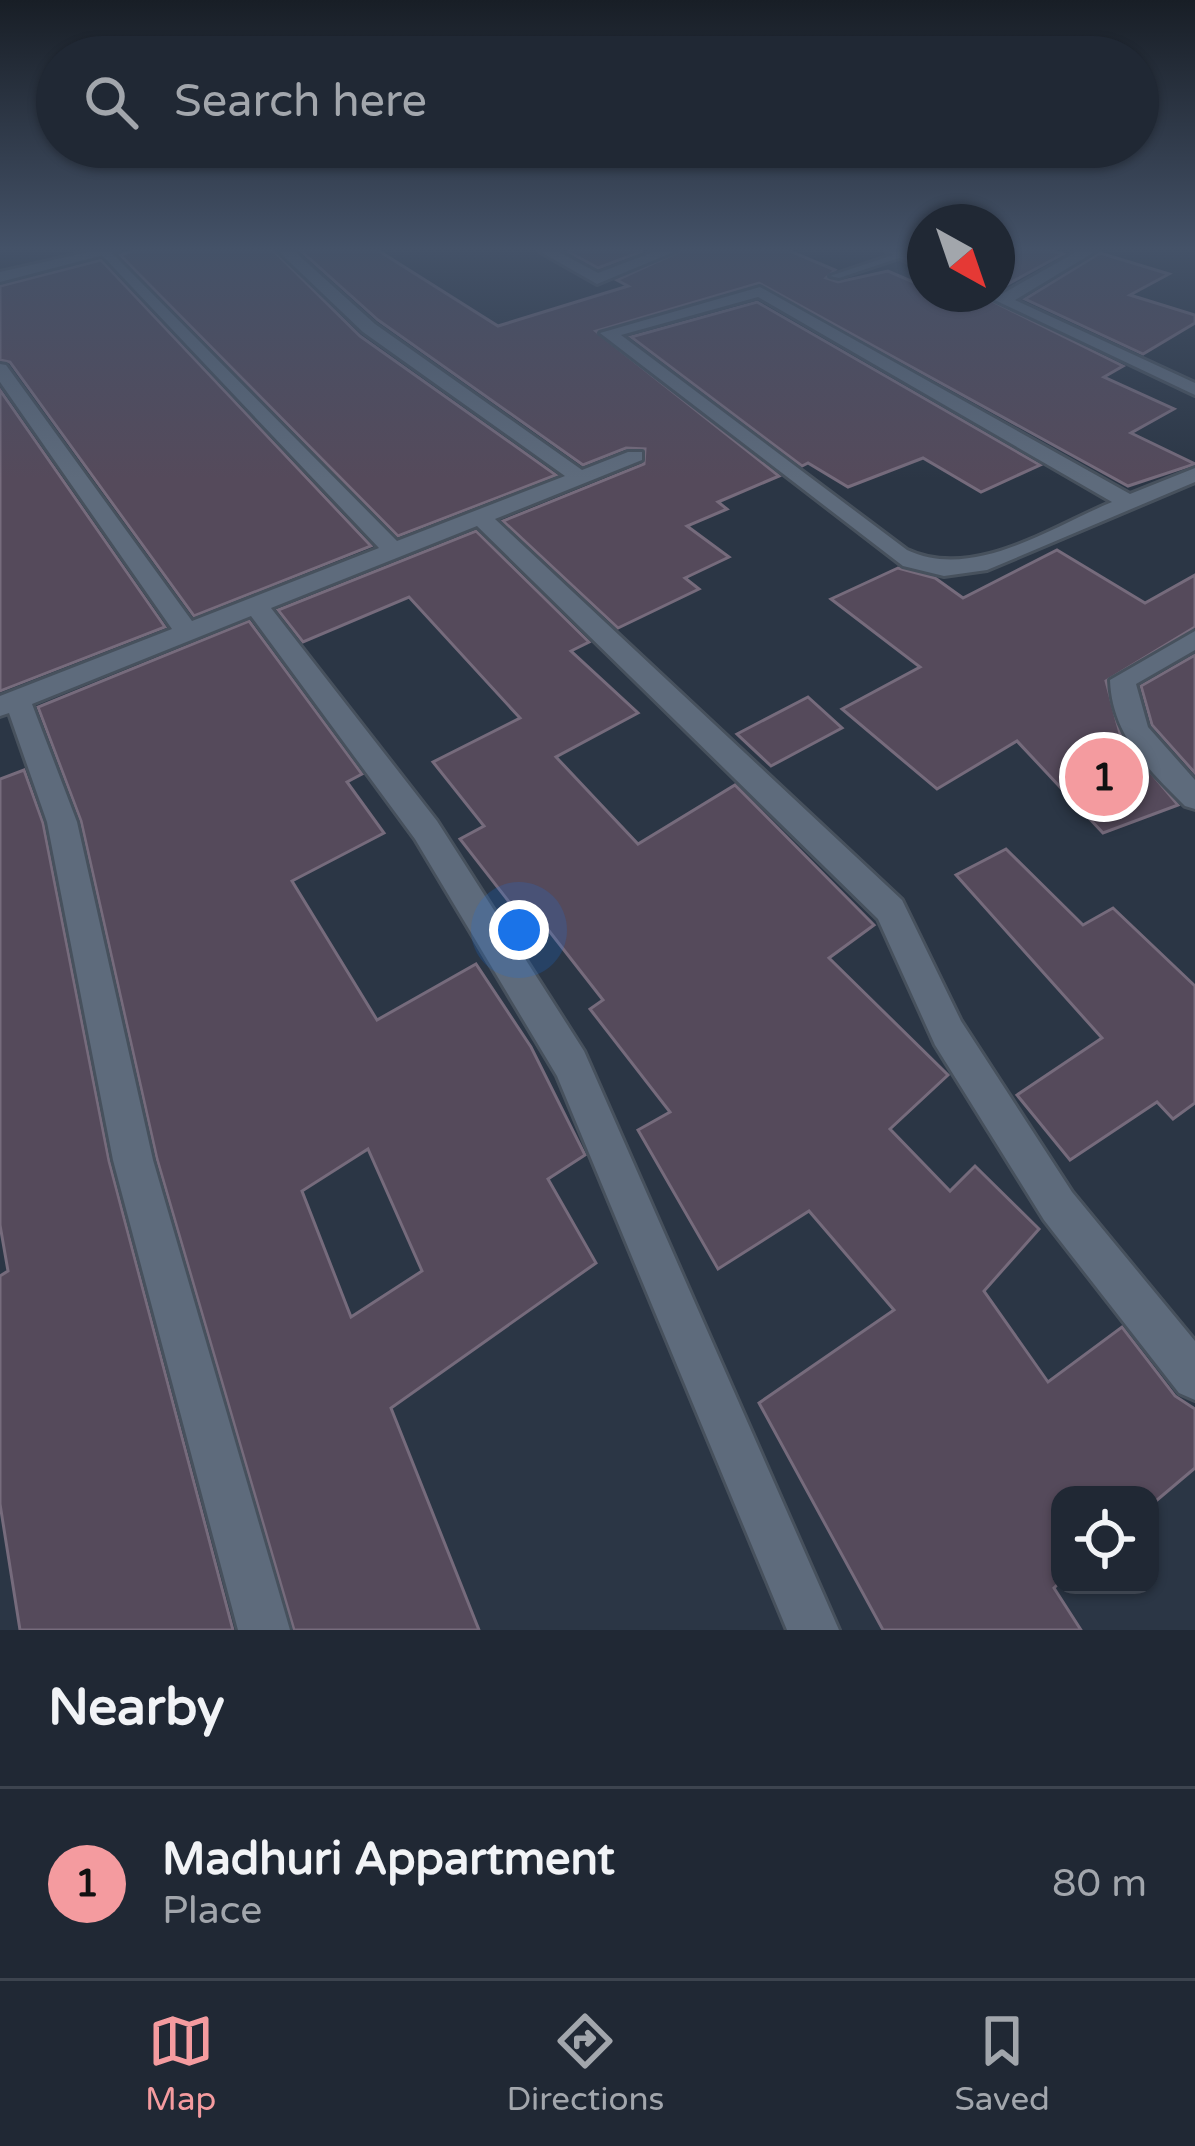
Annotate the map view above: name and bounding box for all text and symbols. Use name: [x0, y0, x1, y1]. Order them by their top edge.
search box: [36, 36, 1159, 168]
icon: search: [78, 69, 144, 135]
text: Search here: [174, 75, 427, 129]
north arrow: [907, 204, 1015, 312]
pin: 1: [1065, 732, 1143, 822]
your location: [489, 900, 549, 960]
map controls: [1051, 1486, 1159, 1594]
button: locate: [1051, 1486, 1159, 1594]
text: Nearby: [48, 1677, 225, 1739]
text: Madhuri Appartment: [162, 1833, 615, 1887]
text: 1: [75, 1860, 99, 1907]
text: 80 m: [1052, 1860, 1147, 1907]
text: Place: [162, 1887, 262, 1934]
tab: Map: [145, 2008, 216, 2119]
tab: Directions: [506, 2008, 664, 2119]
tab: Saved: [955, 2008, 1050, 2119]

